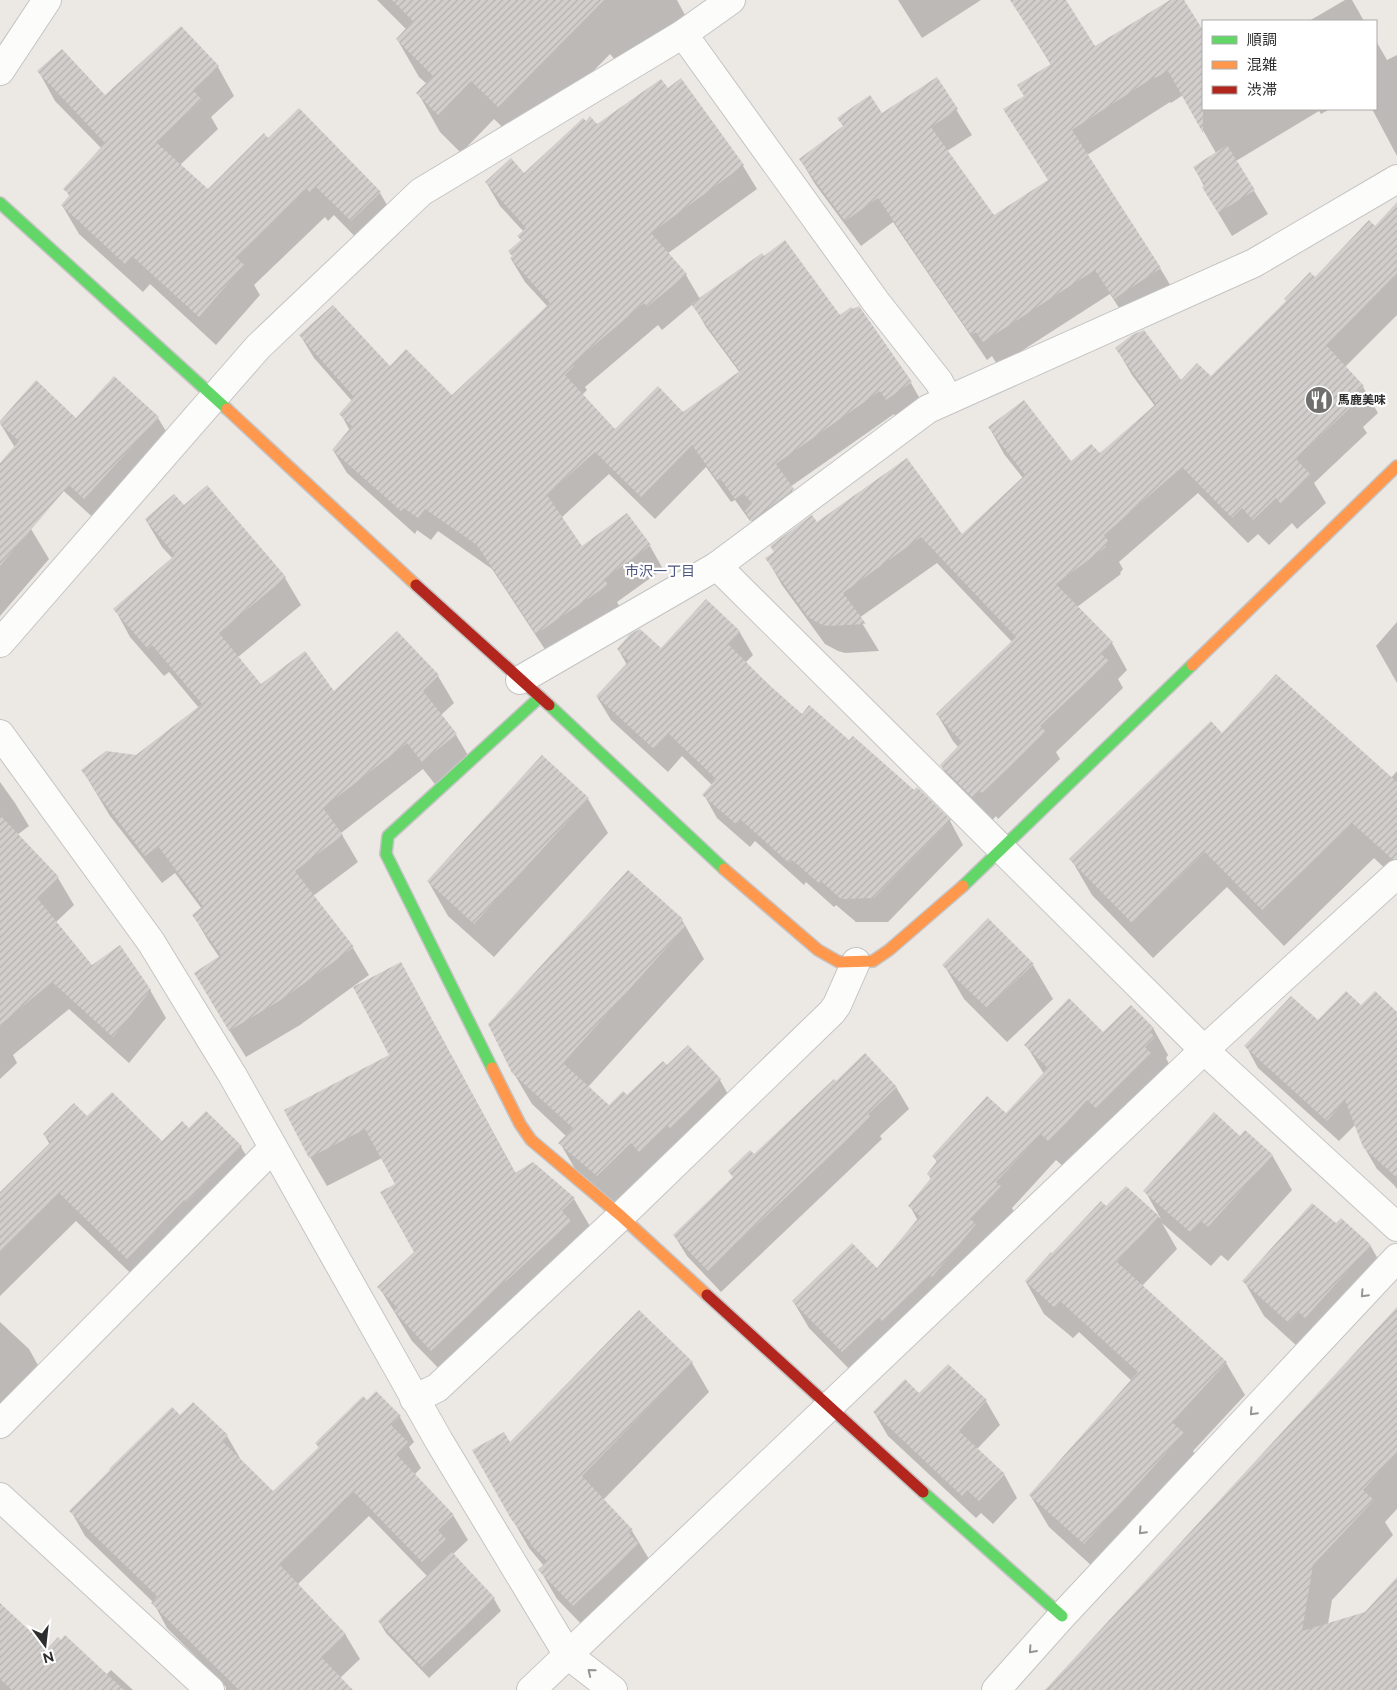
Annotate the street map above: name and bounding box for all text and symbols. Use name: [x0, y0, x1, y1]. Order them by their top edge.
legend: [1202, 20, 1377, 110]
text: 順調: [1247, 31, 1277, 49]
text: 混雑: [1247, 56, 1277, 74]
text: 渋滞: [1247, 81, 1277, 99]
restaurant icon: 馬鹿美味: [1304, 385, 1334, 415]
place label: 馬鹿美味: [1338, 393, 1386, 407]
district label: 市沢一丁目: [625, 563, 695, 579]
one-way arrow: [1361, 1288, 1370, 1297]
one-way arrow: [1250, 1407, 1259, 1416]
one-way arrow: [1139, 1526, 1148, 1535]
north arrow: [20, 1620, 70, 1670]
one-way arrow: [1029, 1645, 1038, 1654]
text: N: [41, 1648, 56, 1667]
one-way arrow: [587, 1669, 596, 1678]

